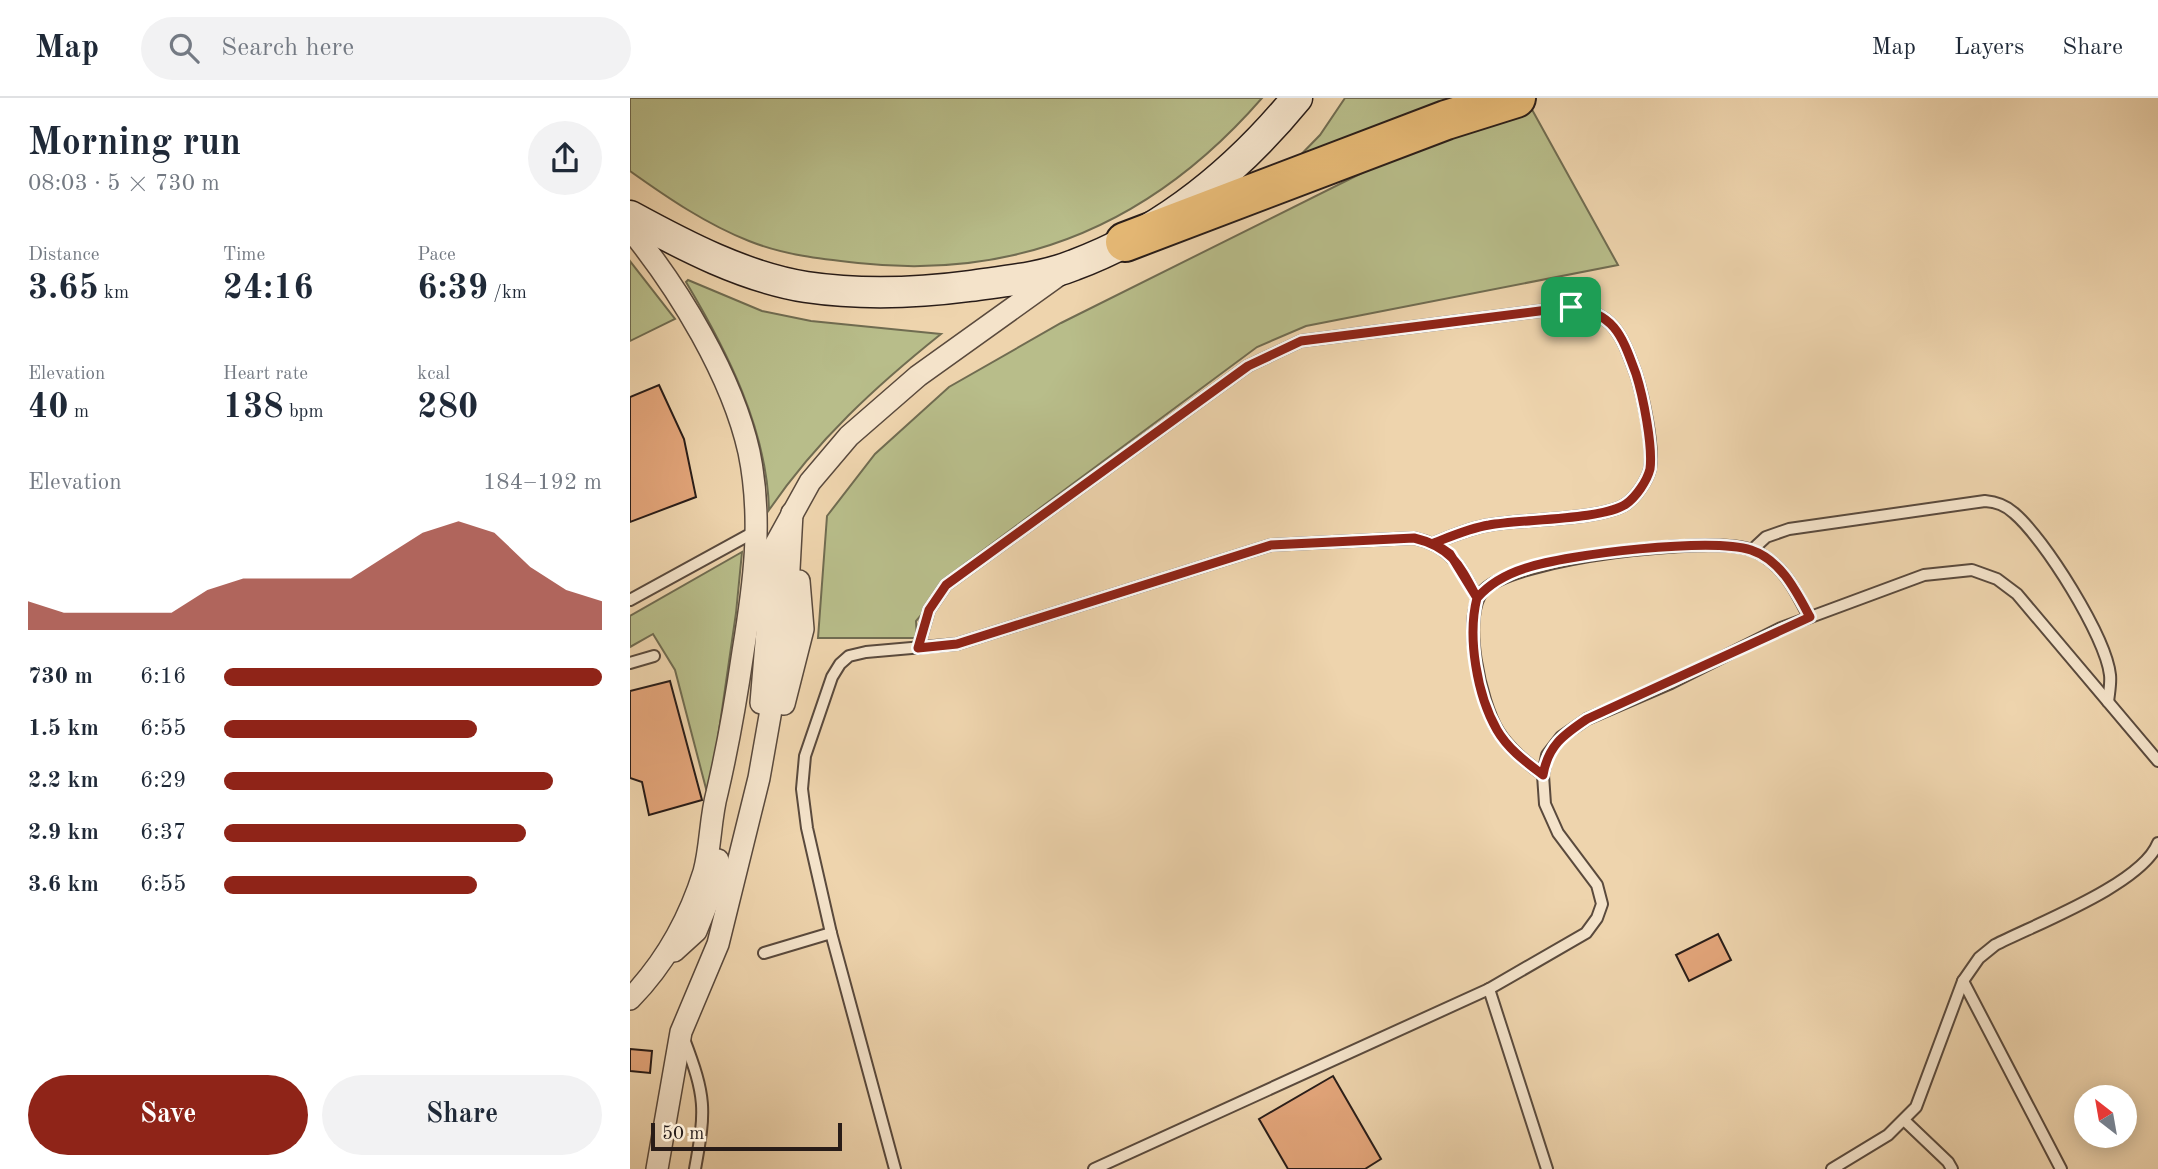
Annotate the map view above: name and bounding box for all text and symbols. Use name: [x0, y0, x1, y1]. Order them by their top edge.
search box: [141, 17, 631, 80]
icon: search: [165, 29, 203, 67]
text: Map: [35, 32, 99, 65]
text: Search here: [221, 35, 354, 61]
text: Map: [1872, 36, 1916, 60]
text: Layers: [1954, 36, 2024, 60]
text: Share: [2062, 36, 2123, 60]
button: share: [528, 121, 602, 195]
text: Morning run: [28, 125, 241, 163]
text: 08:03 · 5 × 730 m: [28, 172, 220, 195]
text: Distance: [28, 246, 100, 265]
text: Time: [223, 246, 265, 265]
text: Pace: [417, 246, 456, 265]
text: 3.65: [28, 271, 99, 306]
text: 24:16: [223, 271, 314, 306]
text: 6:39: [417, 271, 488, 306]
pin: [1541, 277, 1601, 337]
text: km: [99, 284, 129, 303]
text: /km: [488, 284, 527, 303]
icon: arrive: [1552, 288, 1590, 326]
text: Elevation: [28, 365, 105, 384]
text: Heart rate: [223, 365, 308, 384]
text: kcal: [417, 365, 450, 384]
text: 40: [28, 390, 69, 425]
text: 138: [223, 390, 284, 425]
text: 280: [417, 390, 478, 425]
text: m: [69, 403, 89, 422]
text: bpm: [284, 403, 324, 422]
text: Elevation: [28, 471, 122, 494]
text: 184–192 m: [483, 471, 602, 494]
text: 730 m: [28, 665, 93, 688]
text: 6:16: [140, 665, 186, 688]
text: 1.5 km: [28, 717, 99, 740]
text: 6:55: [140, 717, 186, 740]
text: 2.2 km: [28, 769, 99, 792]
text: 6:29: [140, 769, 186, 792]
text: 2.9 km: [28, 821, 99, 844]
text: 6:37: [140, 821, 186, 844]
text: 3.6 km: [28, 873, 99, 896]
text: 6:55: [140, 873, 186, 896]
button: Save: [28, 1075, 308, 1155]
button: Share: [322, 1075, 602, 1155]
north arrow: [2074, 1085, 2137, 1148]
map controls: [2074, 1085, 2137, 1148]
scale bar: [651, 1120, 842, 1152]
text: 50 m: [662, 1125, 704, 1144]

